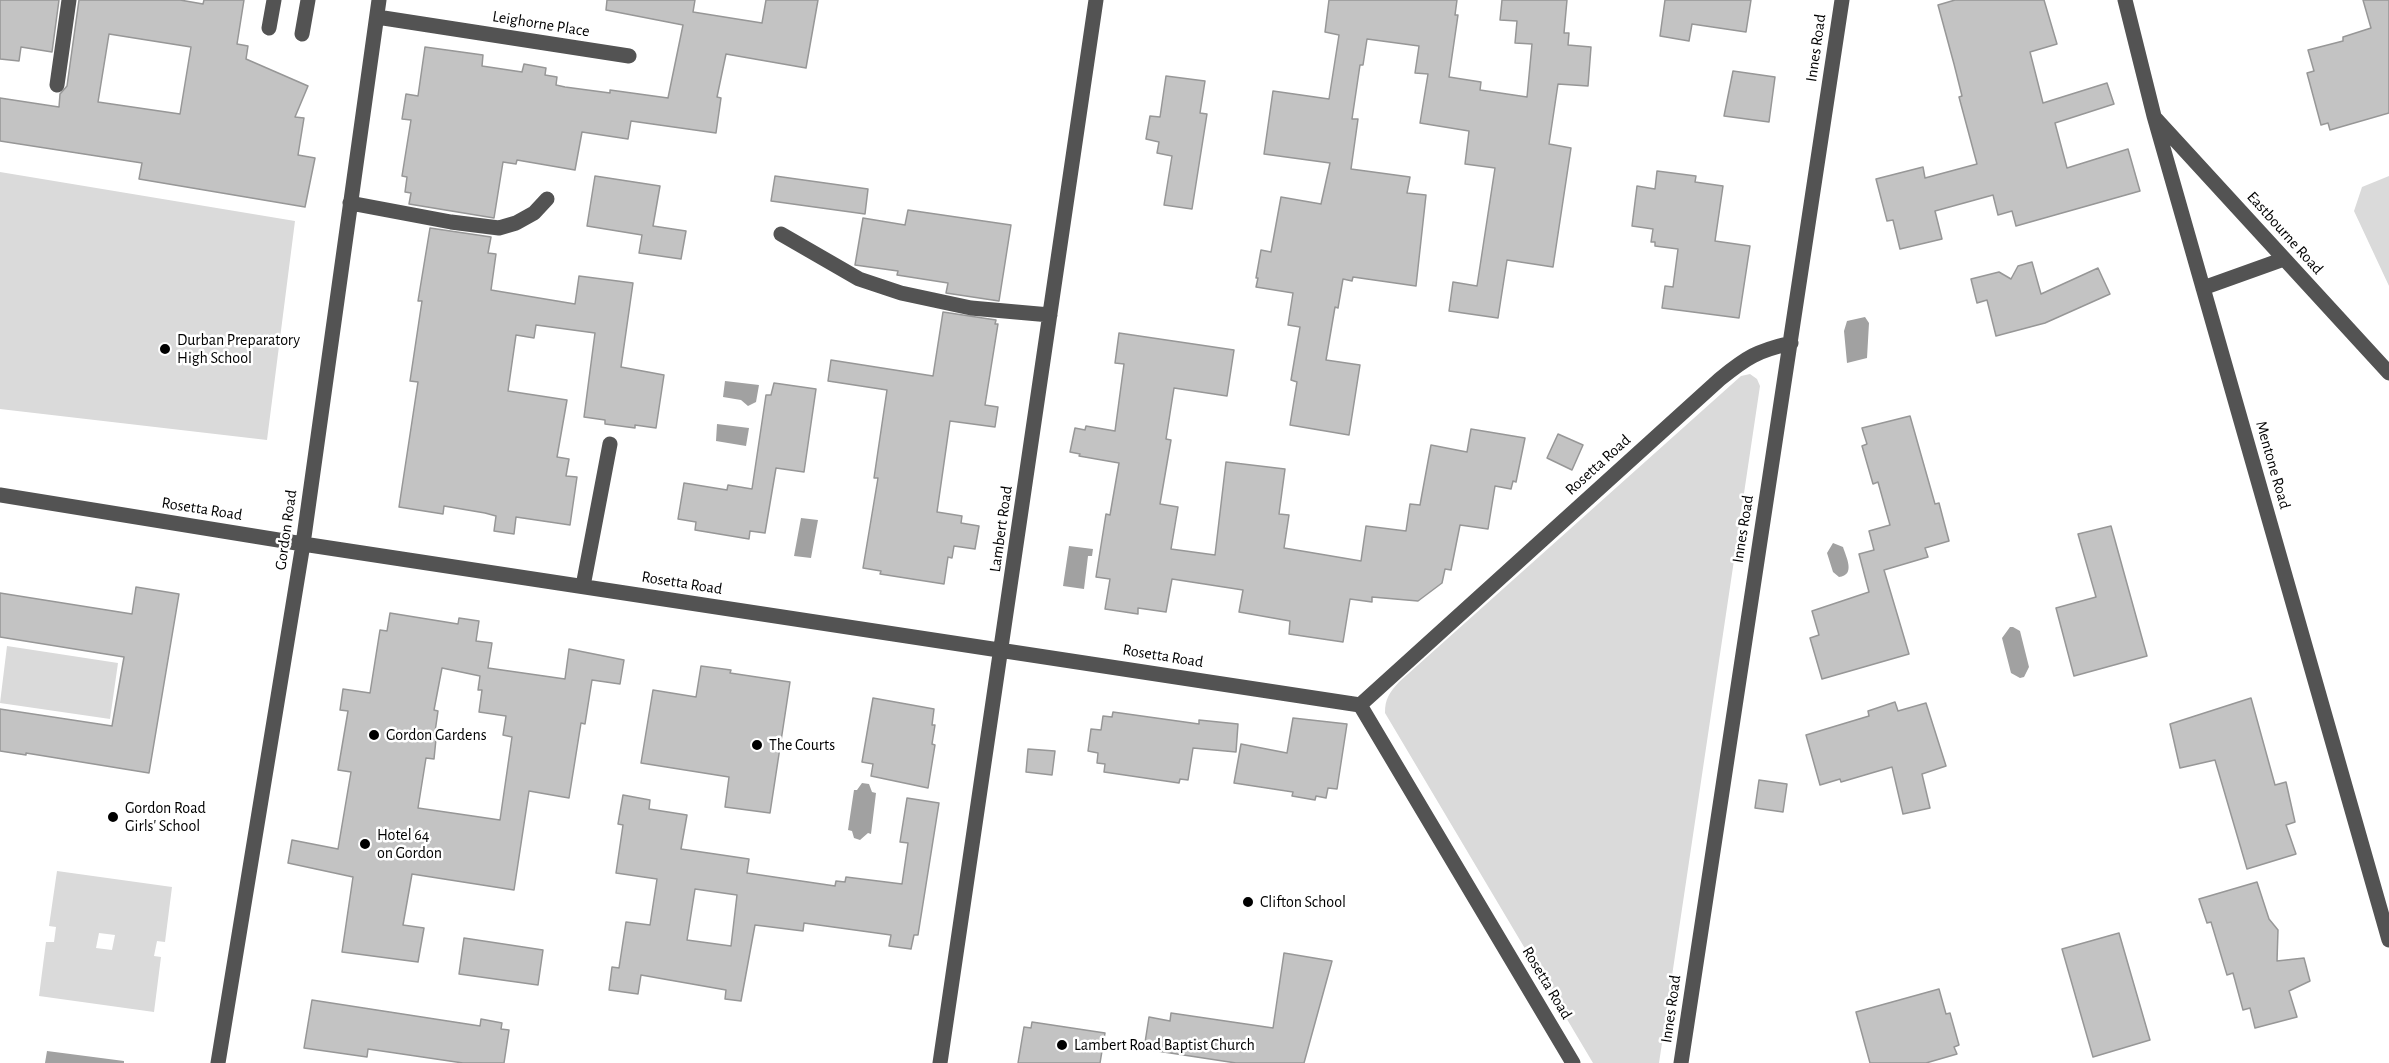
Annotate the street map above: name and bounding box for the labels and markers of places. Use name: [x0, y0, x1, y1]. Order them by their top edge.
place label: Durban Preparatory High School: [177, 330, 300, 368]
marker: Durban Preparatory High School: [158, 342, 172, 356]
place label: Gordon Gardens: [386, 725, 487, 745]
marker: Gordon Gardens: [367, 728, 381, 742]
place label: The Courts: [769, 735, 835, 755]
marker: The Courts: [750, 738, 764, 752]
place label: Gordon Road Girls' School: [125, 798, 206, 836]
marker: Gordon Road Girls' School: [106, 810, 120, 824]
place label: Hotel 64 on Gordon: [377, 825, 442, 863]
marker: Hotel 64 on Gordon: [358, 837, 372, 851]
place label: Clifton School: [1260, 892, 1346, 912]
marker: Clifton School: [1241, 895, 1255, 909]
place label: Lambert Road Baptist Church: [1074, 1035, 1255, 1055]
marker: Lambert Road Baptist Church: [1055, 1038, 1069, 1052]

